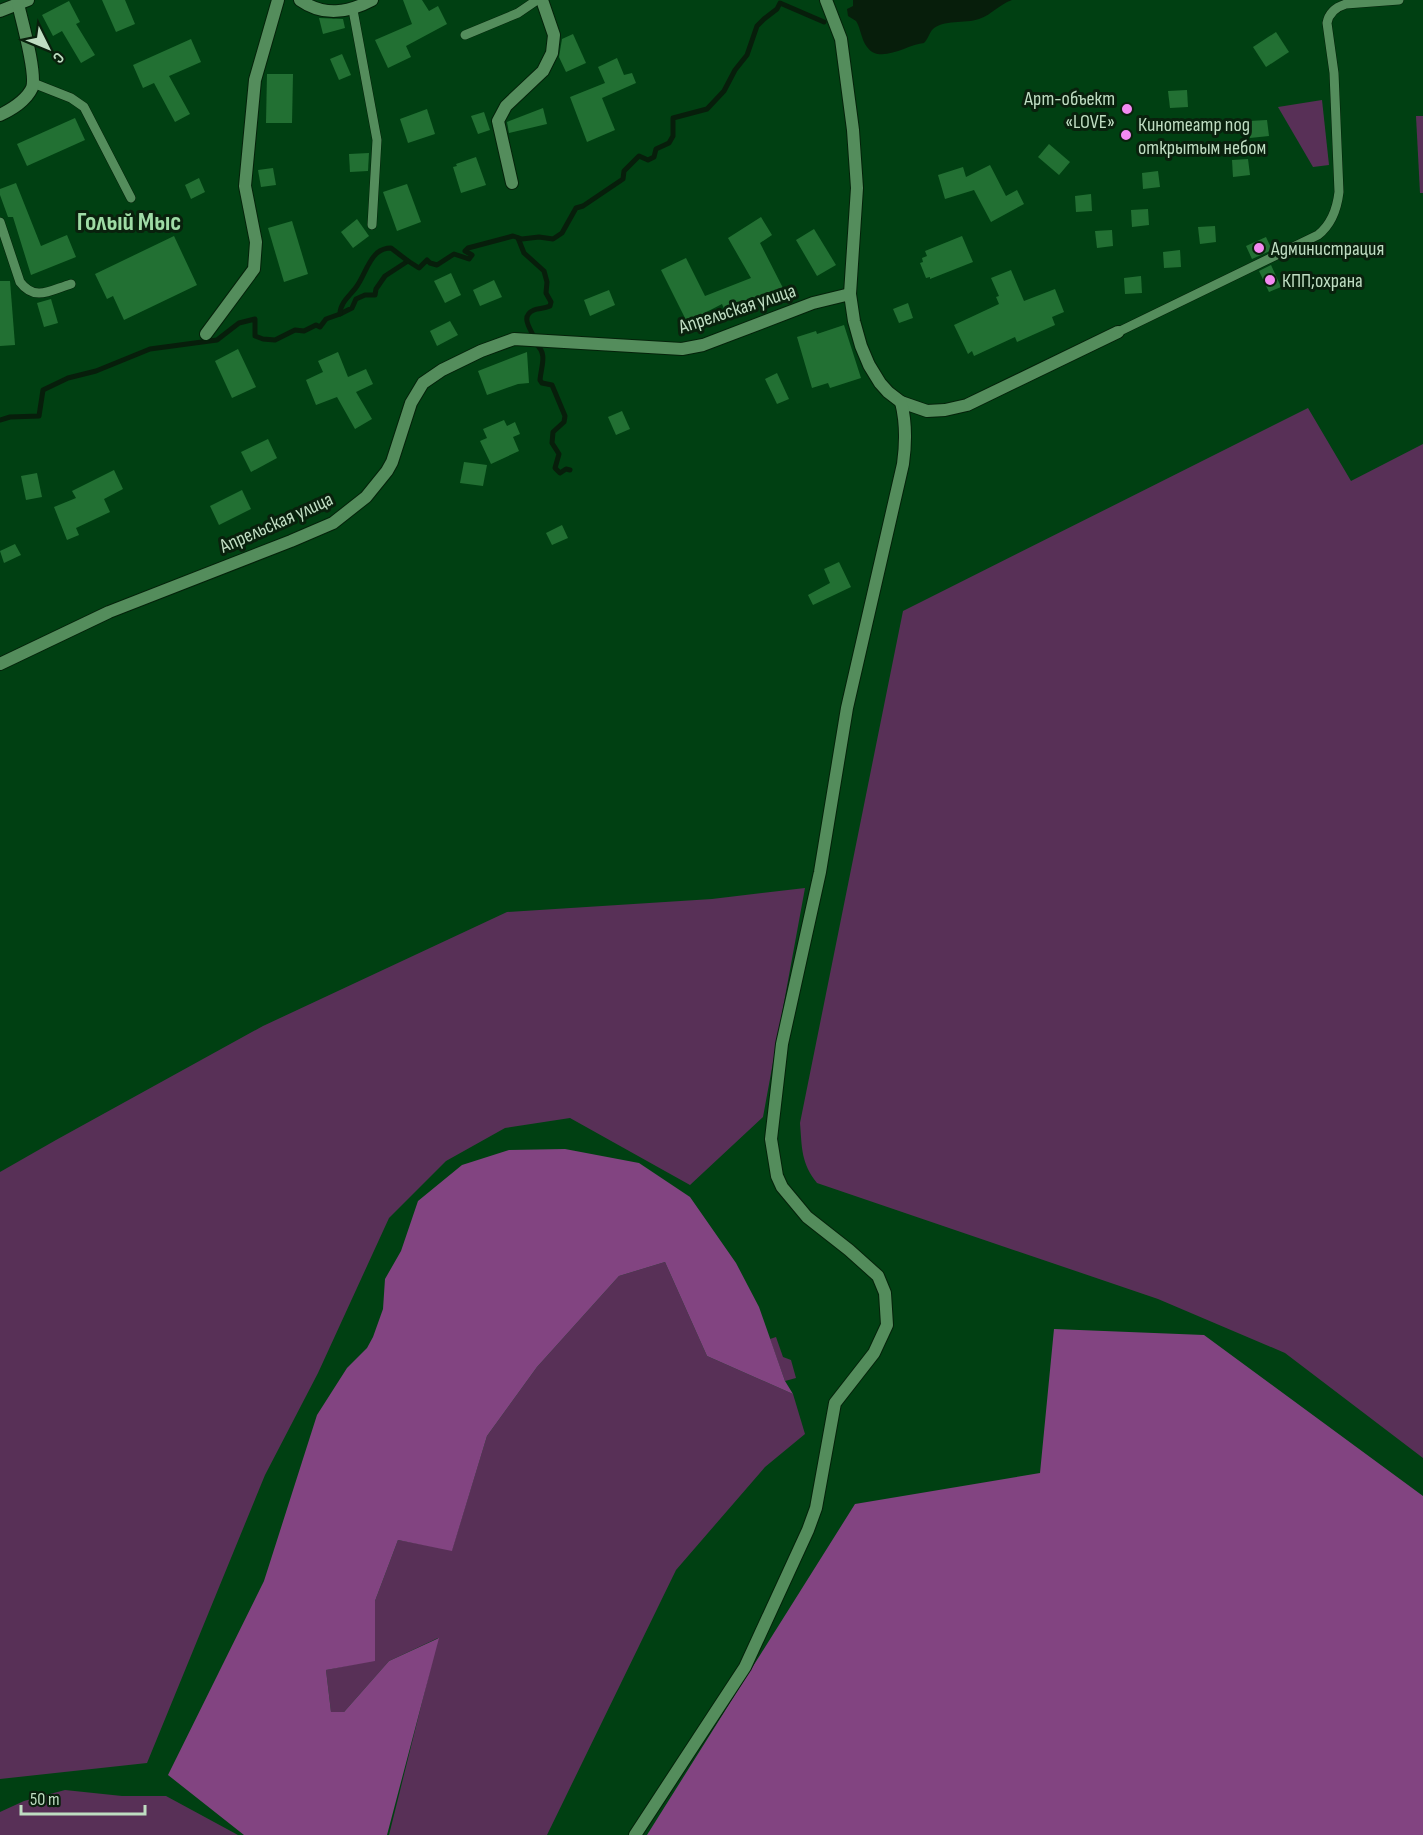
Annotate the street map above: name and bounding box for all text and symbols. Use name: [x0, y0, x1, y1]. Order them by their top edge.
north arrow: [18, 18, 78, 78]
text: С: [48, 48, 68, 67]
place label: Арт-объект «LOVE»: [1023, 87, 1115, 134]
marker: Арт-объект «LOVE»: [1120, 102, 1134, 116]
place label: Кинотеатр под открытым небом: [1138, 113, 1266, 160]
marker: Кинотеатр под открытым небом: [1119, 128, 1133, 142]
district label: Голый Мыс: [77, 207, 181, 238]
place label: Администрация: [1270, 237, 1384, 261]
marker: Администрация: [1252, 241, 1266, 255]
place label: КПП;охрана: [1282, 269, 1363, 293]
marker: КПП;охрана: [1263, 273, 1277, 287]
street label: Апрельская улица: [675, 279, 799, 339]
street label: Апрельская улица: [215, 487, 337, 559]
scale bar: [21, 1778, 146, 1816]
text: 50 m: [30, 1789, 60, 1810]

